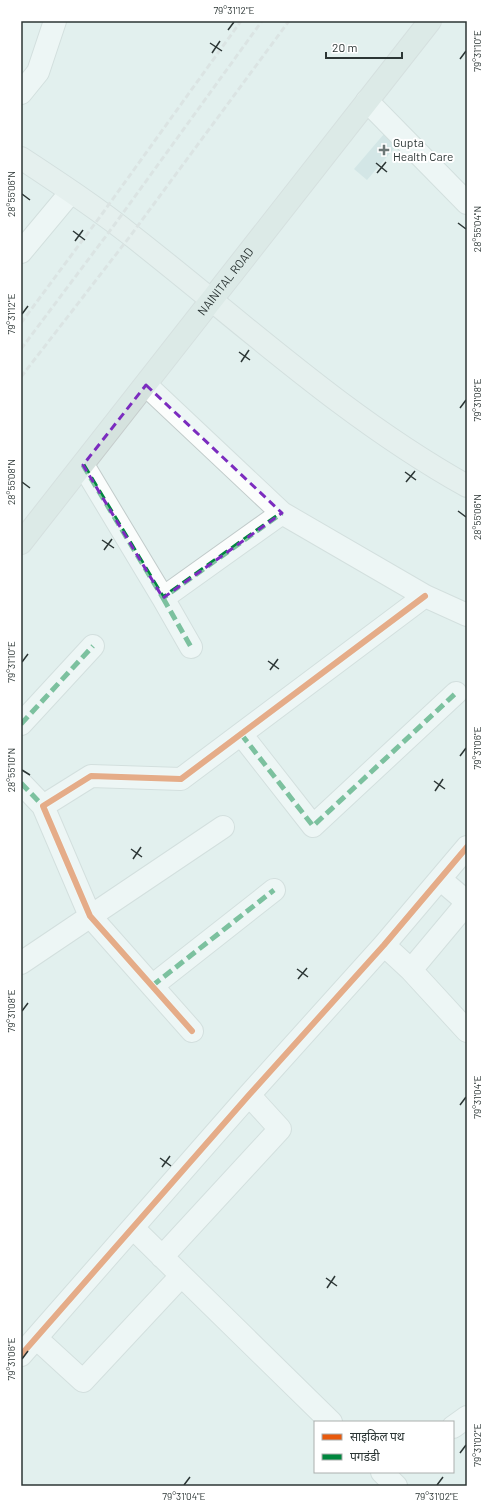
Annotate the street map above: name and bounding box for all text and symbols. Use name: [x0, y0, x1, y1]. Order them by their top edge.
text: 79°31'12"E: [213, 4, 255, 16]
text: 79°31'10"E: [471, 30, 483, 72]
scale bar: [326, 34, 402, 60]
text: 20 m: [332, 40, 358, 54]
place label: Gupta Health Care: [393, 135, 453, 163]
marker: Gupta Health Care: [378, 144, 390, 156]
text: 28°55'06"N: [5, 171, 17, 217]
text: 28°55'04"N: [471, 206, 483, 252]
street label: NAINITAL ROAD: [194, 244, 256, 318]
text: 79°31'12"E: [5, 293, 17, 335]
text: 79°31'08"E: [471, 378, 483, 422]
text: 28°55'08"N: [5, 459, 17, 505]
text: 28°55'06"N: [471, 494, 483, 540]
text: 79°31'10"E: [5, 641, 17, 683]
text: 79°31'06"E: [471, 726, 483, 770]
text: 28°55'10"N: [5, 748, 17, 792]
text: 79°31'08"E: [5, 989, 17, 1033]
text: 79°31'04"E: [471, 1075, 483, 1119]
text: 79°31'06"E: [5, 1337, 17, 1381]
legend: [314, 1421, 454, 1473]
text: 79°31'02"E: [471, 1423, 483, 1467]
text: साइकिल पथ: [350, 1429, 405, 1444]
text: पगडंडी: [350, 1449, 380, 1463]
text: 79°31'04"E: [162, 1490, 206, 1502]
text: 79°31'02"E: [415, 1490, 459, 1502]

